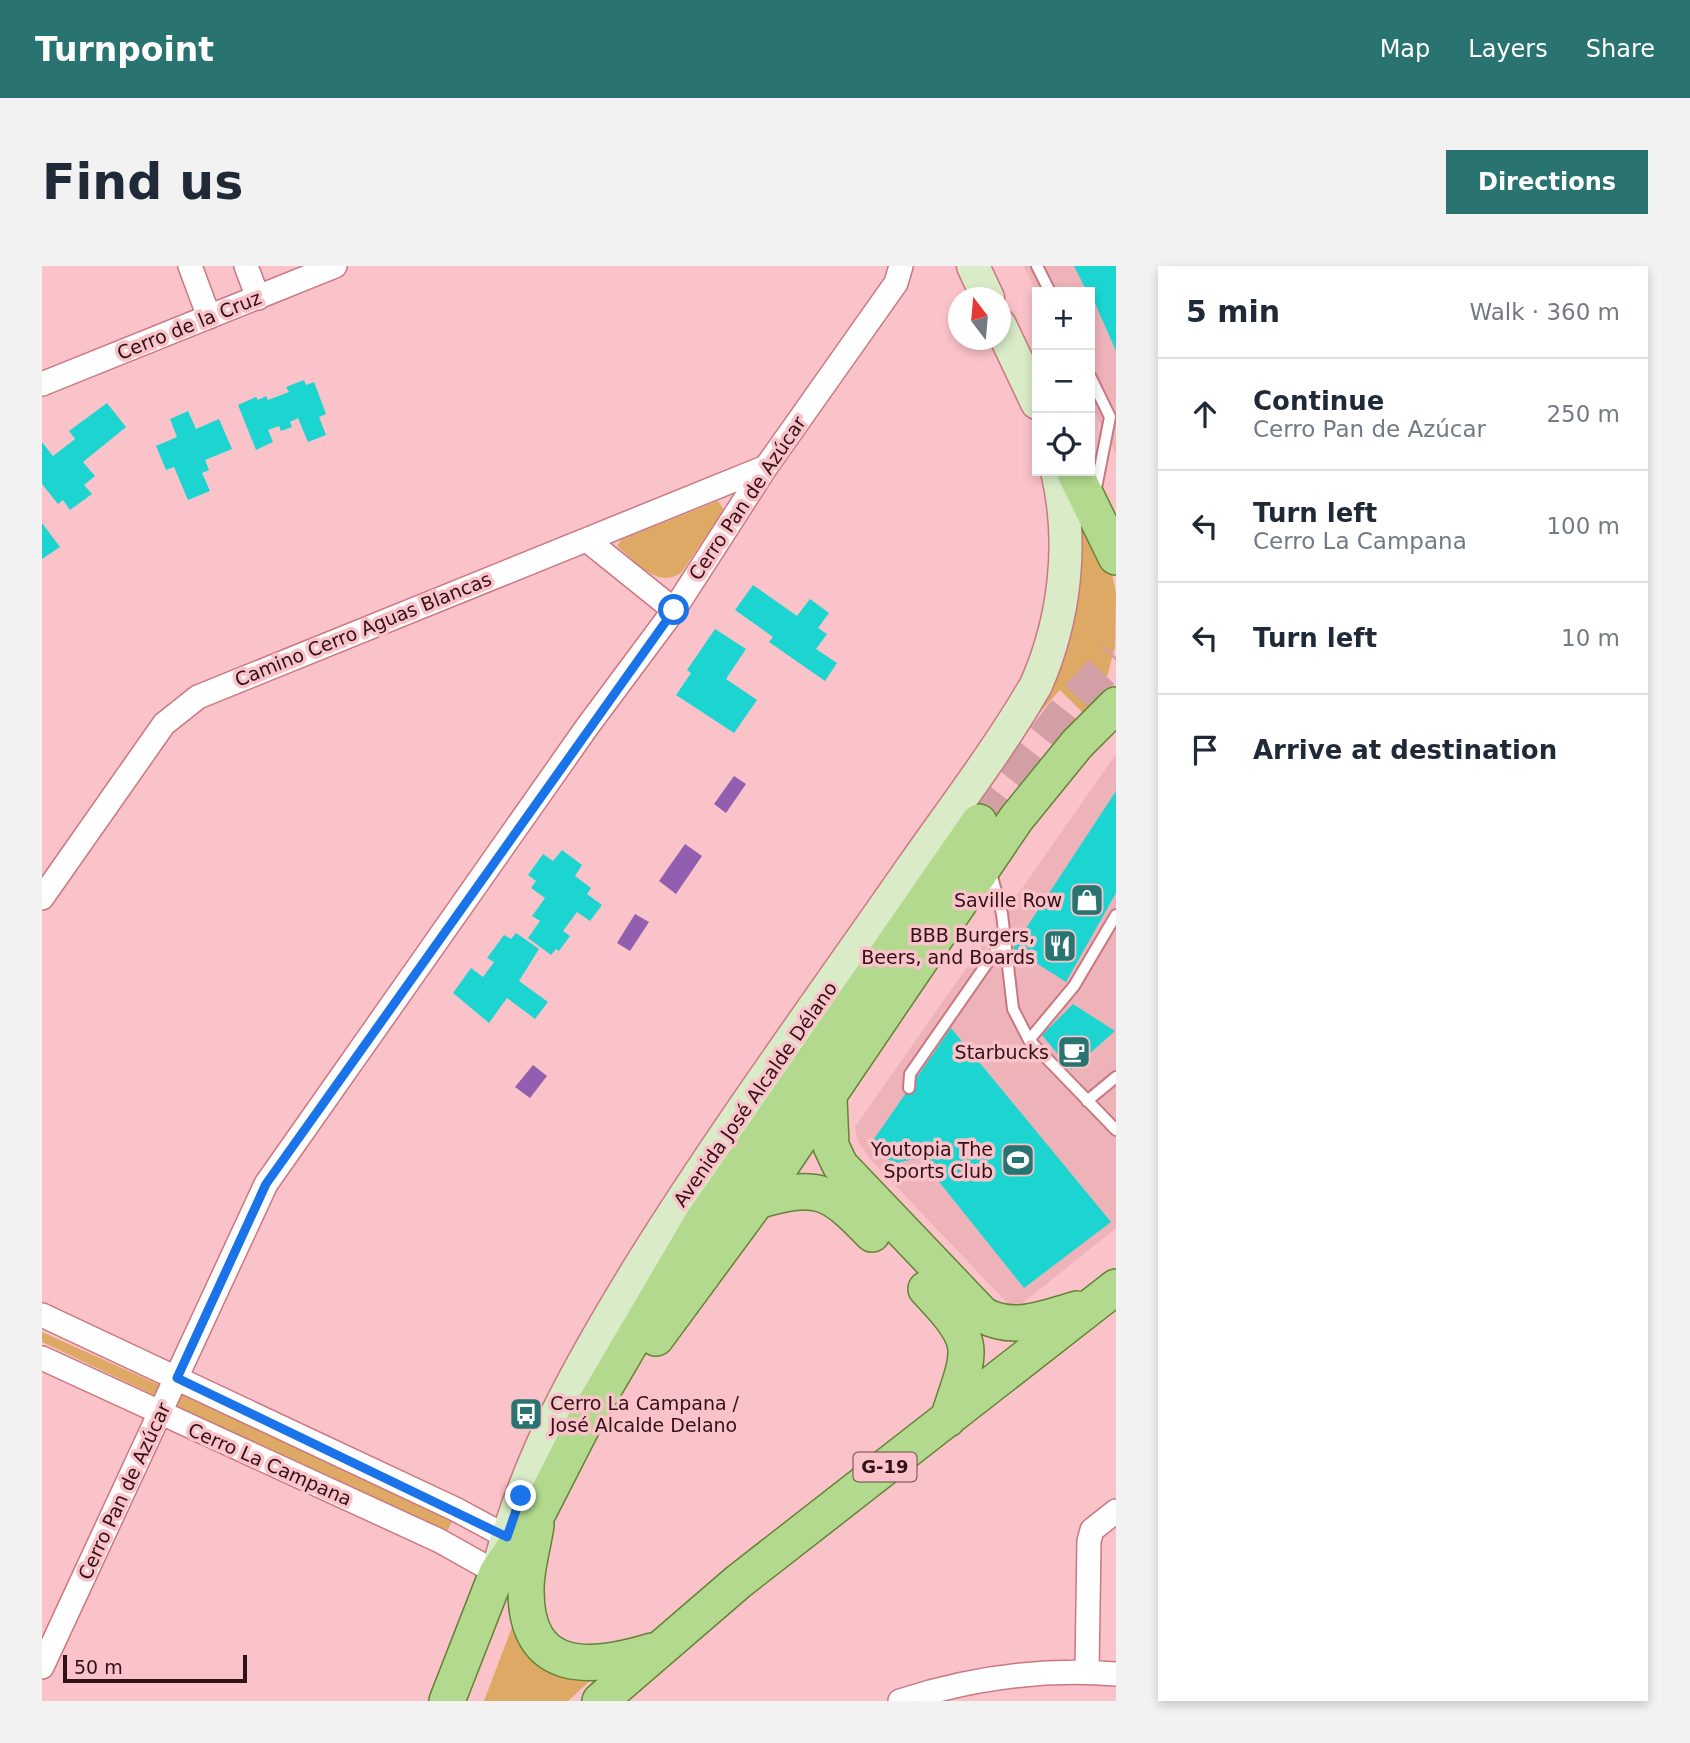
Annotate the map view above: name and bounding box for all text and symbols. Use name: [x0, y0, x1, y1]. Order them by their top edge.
text: Turnpoint: [35, 30, 214, 69]
text: Map: [1380, 35, 1430, 63]
text: Layers: [1468, 35, 1548, 63]
text: Share: [1586, 35, 1655, 63]
button: Directions: [1446, 150, 1648, 214]
text: Find us: [42, 154, 243, 211]
street label: Cerro de la Cruz: [114, 286, 264, 364]
north arrow: [948, 287, 1011, 350]
map controls: [1032, 287, 1095, 476]
button: +: [1032, 287, 1095, 350]
text: 5 min: [1186, 294, 1280, 329]
text: Walk · 360 m: [1469, 299, 1620, 325]
button: −: [1032, 350, 1095, 413]
text: Continue: [1253, 386, 1384, 416]
icon: ahead: [1186, 395, 1224, 433]
text: 250 m: [1546, 401, 1620, 427]
street label: Cerro Pan de Azúcar: [684, 412, 810, 584]
button: locate: [1032, 413, 1095, 476]
text: Cerro Pan de Azúcar: [1253, 416, 1486, 442]
text: Turn left: [1253, 498, 1377, 528]
icon: left: [1186, 507, 1224, 545]
text: 100 m: [1546, 513, 1620, 539]
text: Cerro La Campana: [1253, 528, 1467, 554]
street label: Camino Cerro Aguas Blancas: [232, 567, 494, 691]
route start: [658, 594, 689, 625]
icon: left: [1186, 619, 1224, 657]
text: Turn left: [1253, 623, 1377, 653]
text: 10 m: [1561, 625, 1620, 651]
icon: arrive: [1186, 731, 1224, 769]
text: Arrive at destination: [1253, 735, 1557, 765]
shop icon: Saville Row: [1068, 881, 1106, 919]
place label: Saville Row: [954, 889, 1062, 911]
place label: BBB Burgers, Beers, and Boards: [861, 924, 1035, 968]
restaurant icon: BBB Burgers, Beers, and Boards: [1041, 927, 1079, 965]
street label: Avenida José Alcalde Délano: [669, 977, 841, 1211]
cafe icon: Starbucks: [1055, 1033, 1093, 1071]
place label: Starbucks: [955, 1041, 1049, 1063]
place label: Youtopia The Sports Club: [870, 1138, 993, 1182]
sports icon: Youtopia The Sports Club: [999, 1141, 1037, 1179]
place label: Cerro La Campana / José Alcalde Delano: [549, 1392, 740, 1436]
bus stop icon: Cerro La Campana / José Alcalde Delano: [507, 1395, 545, 1433]
street label: Cerro Pan de Azúcar: [73, 1399, 175, 1583]
street label: Cerro La Campana: [185, 1418, 355, 1510]
road number: G-19: [854, 1452, 916, 1482]
route end: [505, 1480, 536, 1511]
scale bar: [63, 1652, 247, 1684]
text: 50 m: [74, 1656, 123, 1678]

